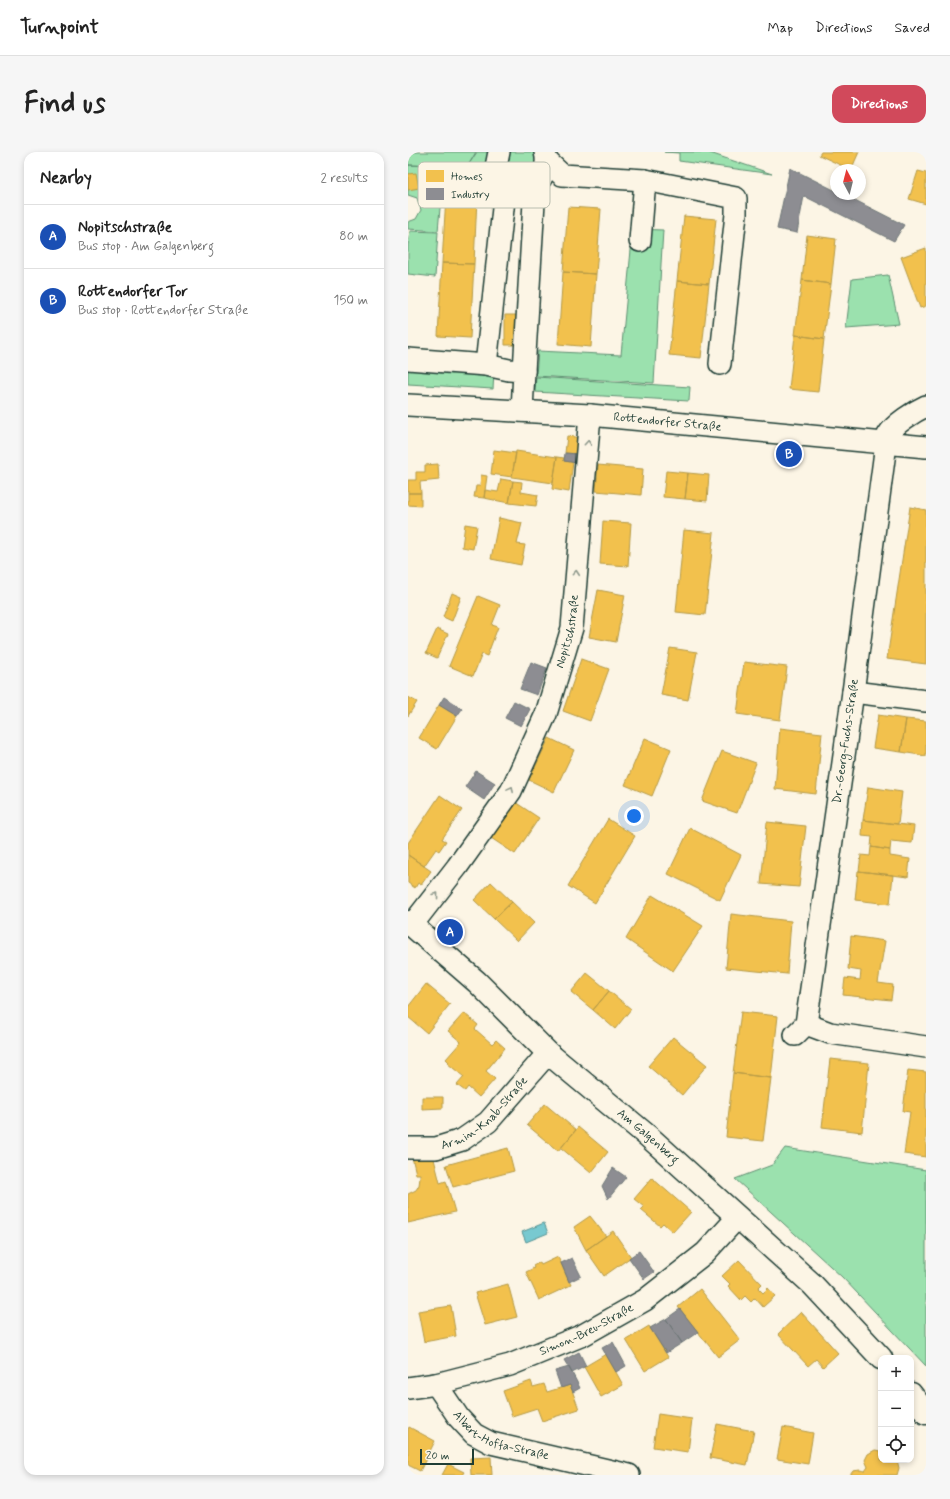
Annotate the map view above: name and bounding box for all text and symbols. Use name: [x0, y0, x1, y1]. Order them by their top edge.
text: Turnpoint: [20, 15, 99, 40]
text: Map: [767, 19, 793, 37]
text: Directions: [815, 19, 873, 37]
text: Saved: [895, 19, 930, 37]
button: Directions: [832, 85, 926, 123]
text: Find us: [24, 86, 105, 123]
legend: [418, 162, 550, 208]
north arrow: [830, 164, 866, 200]
text: Nearby: [40, 167, 92, 189]
text: 2 results: [321, 170, 368, 187]
text: Homes: [451, 170, 483, 184]
text: Industry: [451, 188, 490, 202]
text: Nopitschstraße: [78, 218, 172, 238]
text: A: [49, 228, 57, 245]
text: 80 m: [339, 228, 368, 245]
text: Bus stop · Am Galgenberg: [78, 238, 214, 255]
text: Rottendorfer Tor: [78, 282, 188, 302]
text: B: [49, 292, 57, 309]
text: 150 m: [334, 292, 368, 309]
text: Bus stop · Rottendorfer Straße: [78, 302, 248, 319]
street label: Rottendorfer Straße: [613, 409, 722, 435]
pin: B: [776, 439, 802, 469]
one-way arrow: [583, 440, 592, 446]
one-way arrow: [571, 570, 580, 576]
street label: Nopitschstraße: [552, 594, 583, 670]
street label: Dr.-Georg-Fuchs-Straße: [829, 678, 863, 805]
one-way arrow: [507, 786, 514, 793]
your location: [624, 806, 644, 826]
one-way arrow: [431, 892, 438, 899]
pin: A: [437, 917, 463, 947]
street label: Armin-Knab-Straße: [439, 1073, 532, 1154]
street label: Am Galgenberg: [613, 1105, 682, 1169]
street label: Simon-Breu-Straße: [537, 1300, 637, 1360]
map controls: [878, 1355, 914, 1463]
button: +: [878, 1355, 914, 1391]
button: −: [878, 1391, 914, 1427]
street label: Albert-Hoffa-Straße: [449, 1408, 551, 1464]
button: locate: [878, 1427, 914, 1463]
scale bar: [420, 1447, 474, 1466]
text: 20 m: [426, 1449, 449, 1463]

